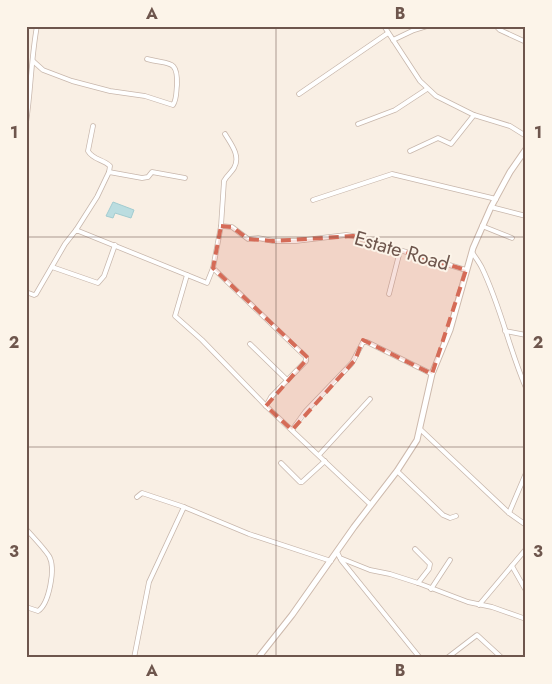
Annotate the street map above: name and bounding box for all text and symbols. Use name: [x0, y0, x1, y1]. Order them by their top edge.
text: A: [145, 2, 158, 25]
text: B: [395, 2, 405, 25]
text: 1: [10, 121, 18, 144]
text: 1: [534, 121, 542, 144]
street label: Estate Road: [351, 224, 453, 278]
text: 2: [9, 331, 19, 354]
text: 2: [533, 331, 543, 354]
text: 3: [9, 540, 19, 563]
text: 3: [533, 540, 543, 563]
text: A: [145, 659, 158, 682]
text: B: [395, 659, 405, 682]

